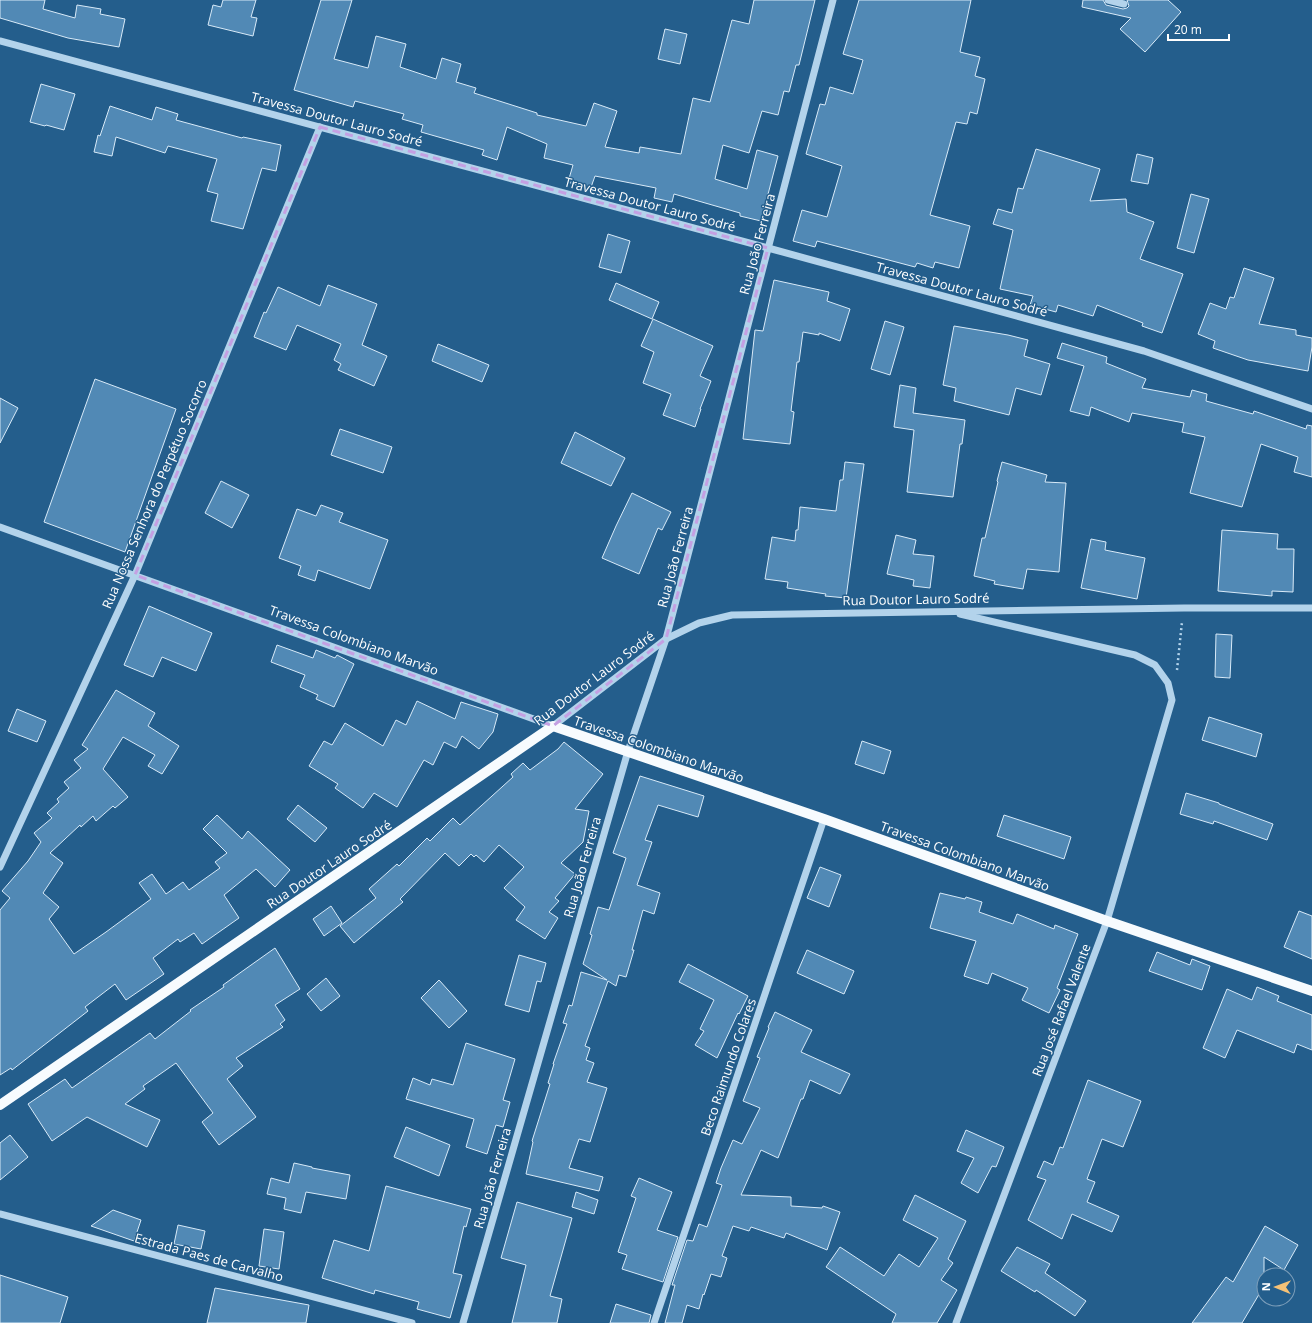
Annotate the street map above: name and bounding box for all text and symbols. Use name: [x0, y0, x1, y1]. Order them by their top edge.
scale bar: [1168, 16, 1229, 42]
text: 20 m: [1174, 21, 1202, 38]
street label: Travessa Doutor Lauro Sodré: [249, 87, 425, 151]
street label: Travessa Doutor Lauro Sodré: [562, 172, 738, 236]
street label: Rua João Ferreira: [735, 191, 779, 297]
street label: Travessa Doutor Lauro Sodré: [874, 257, 1050, 321]
street label: Rua Nossa Senhora do Perpétuo Socorro: [97, 376, 211, 611]
street label: Rua João Ferreira: [653, 504, 697, 610]
street label: Rua Doutor Lauro Sodré: [842, 589, 990, 609]
street label: Travessa Colombiano Marvão: [267, 601, 441, 679]
street label: Rua Doutor Lauro Sodré: [530, 627, 658, 729]
street label: Travessa Colombiano Marvão: [571, 711, 747, 787]
street label: Rua João Ferreira: [559, 814, 605, 920]
street label: Rua Doutor Lauro Sodré: [263, 815, 395, 913]
street label: Travessa Colombiano Marvão: [878, 817, 1052, 895]
street label: Rua José Rafael Valente: [1027, 941, 1095, 1079]
street label: Beco Raimundo Colares: [696, 996, 760, 1138]
street label: Rua João Ferreira: [469, 1125, 515, 1231]
street label: Estrada Paes de Carvalho: [133, 1228, 285, 1286]
north arrow: [1256, 1267, 1296, 1307]
text: N: [1258, 1282, 1273, 1291]

